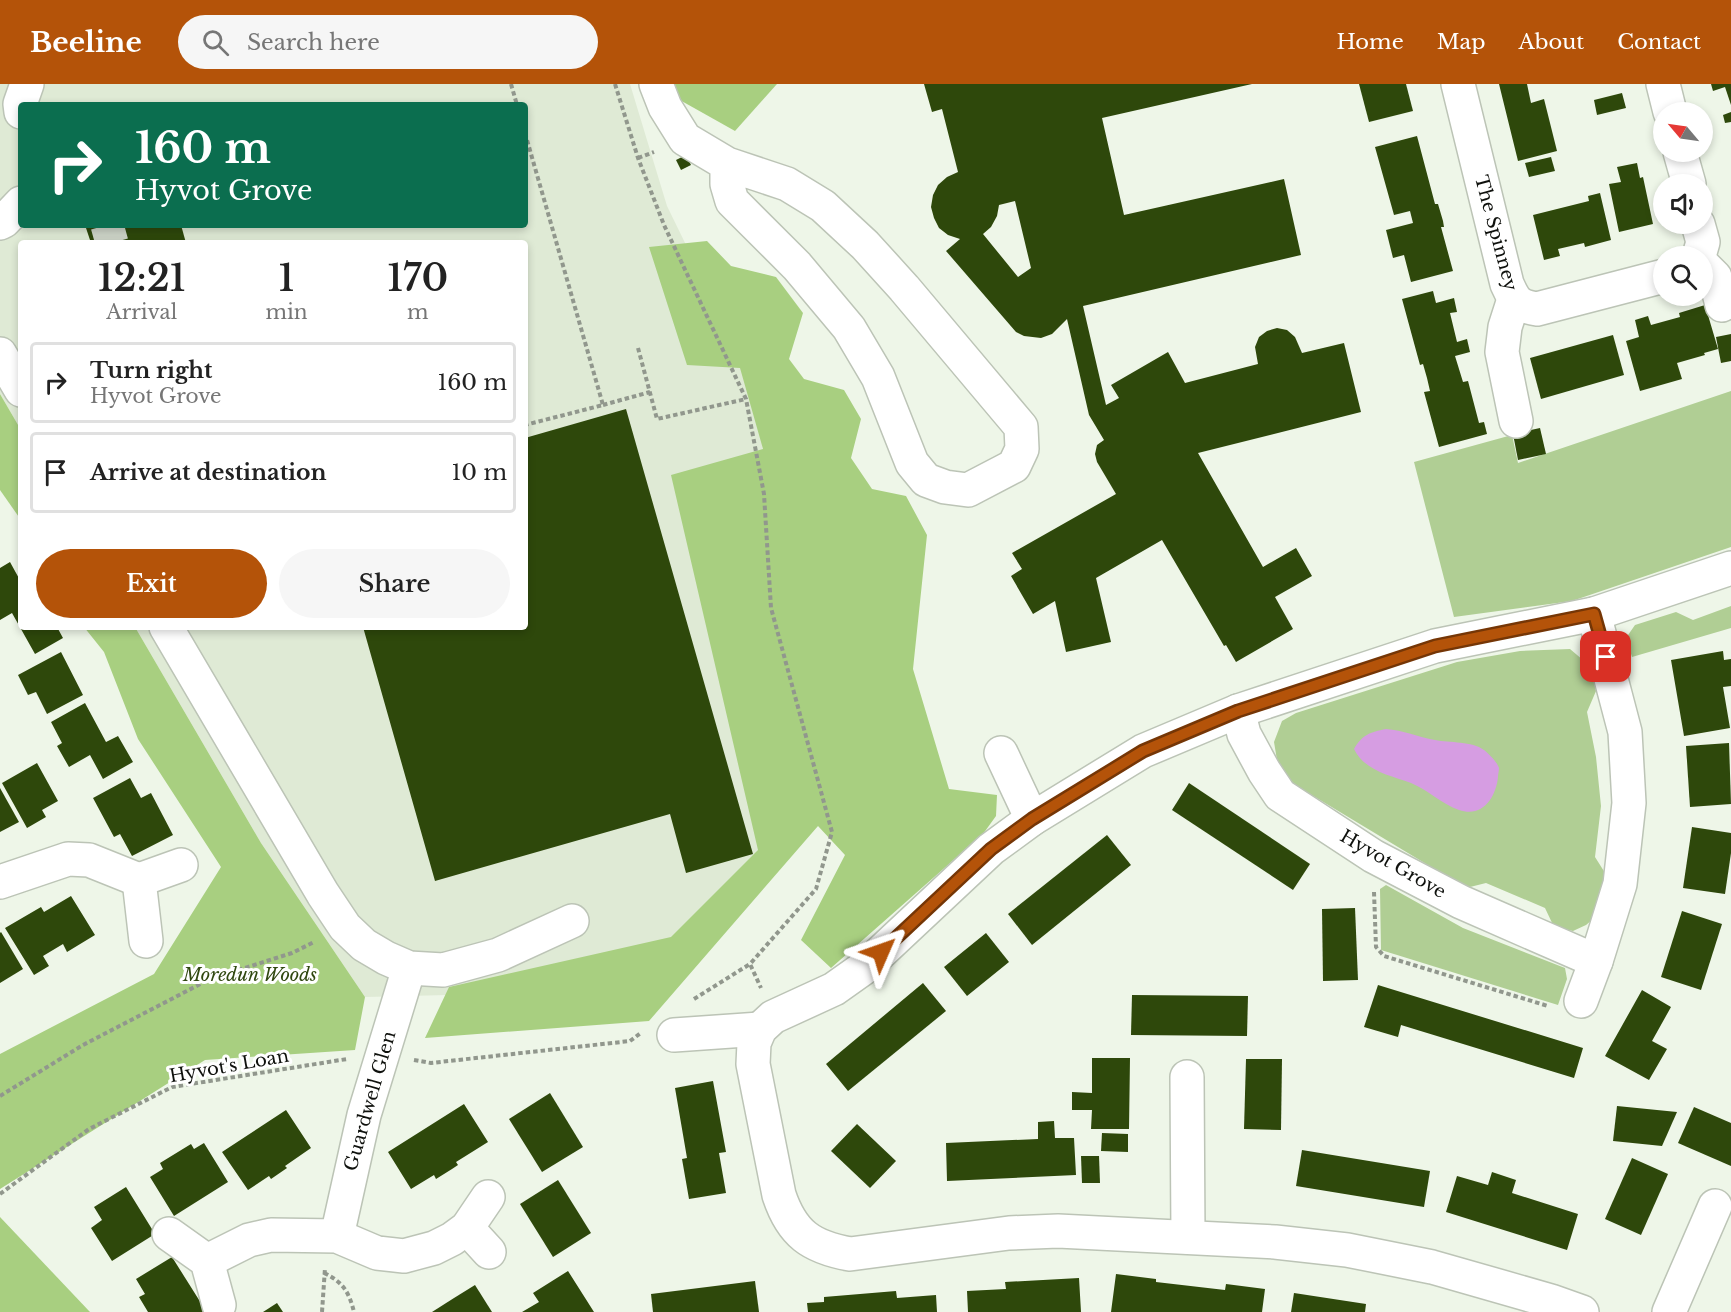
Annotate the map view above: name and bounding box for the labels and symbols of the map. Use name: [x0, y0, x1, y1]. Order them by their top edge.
north arrow: [1653, 102, 1713, 162]
street label: The Spinney: [1470, 173, 1522, 294]
pin: [1580, 631, 1631, 682]
street label: Hyvot Grove: [1336, 825, 1450, 903]
position arrow: [849, 920, 913, 984]
park label: Moredun Woods: [182, 964, 317, 986]
street label: Guardwell Glen: [340, 1028, 400, 1174]
street label: Hyvot's Loan: [168, 1045, 290, 1087]

